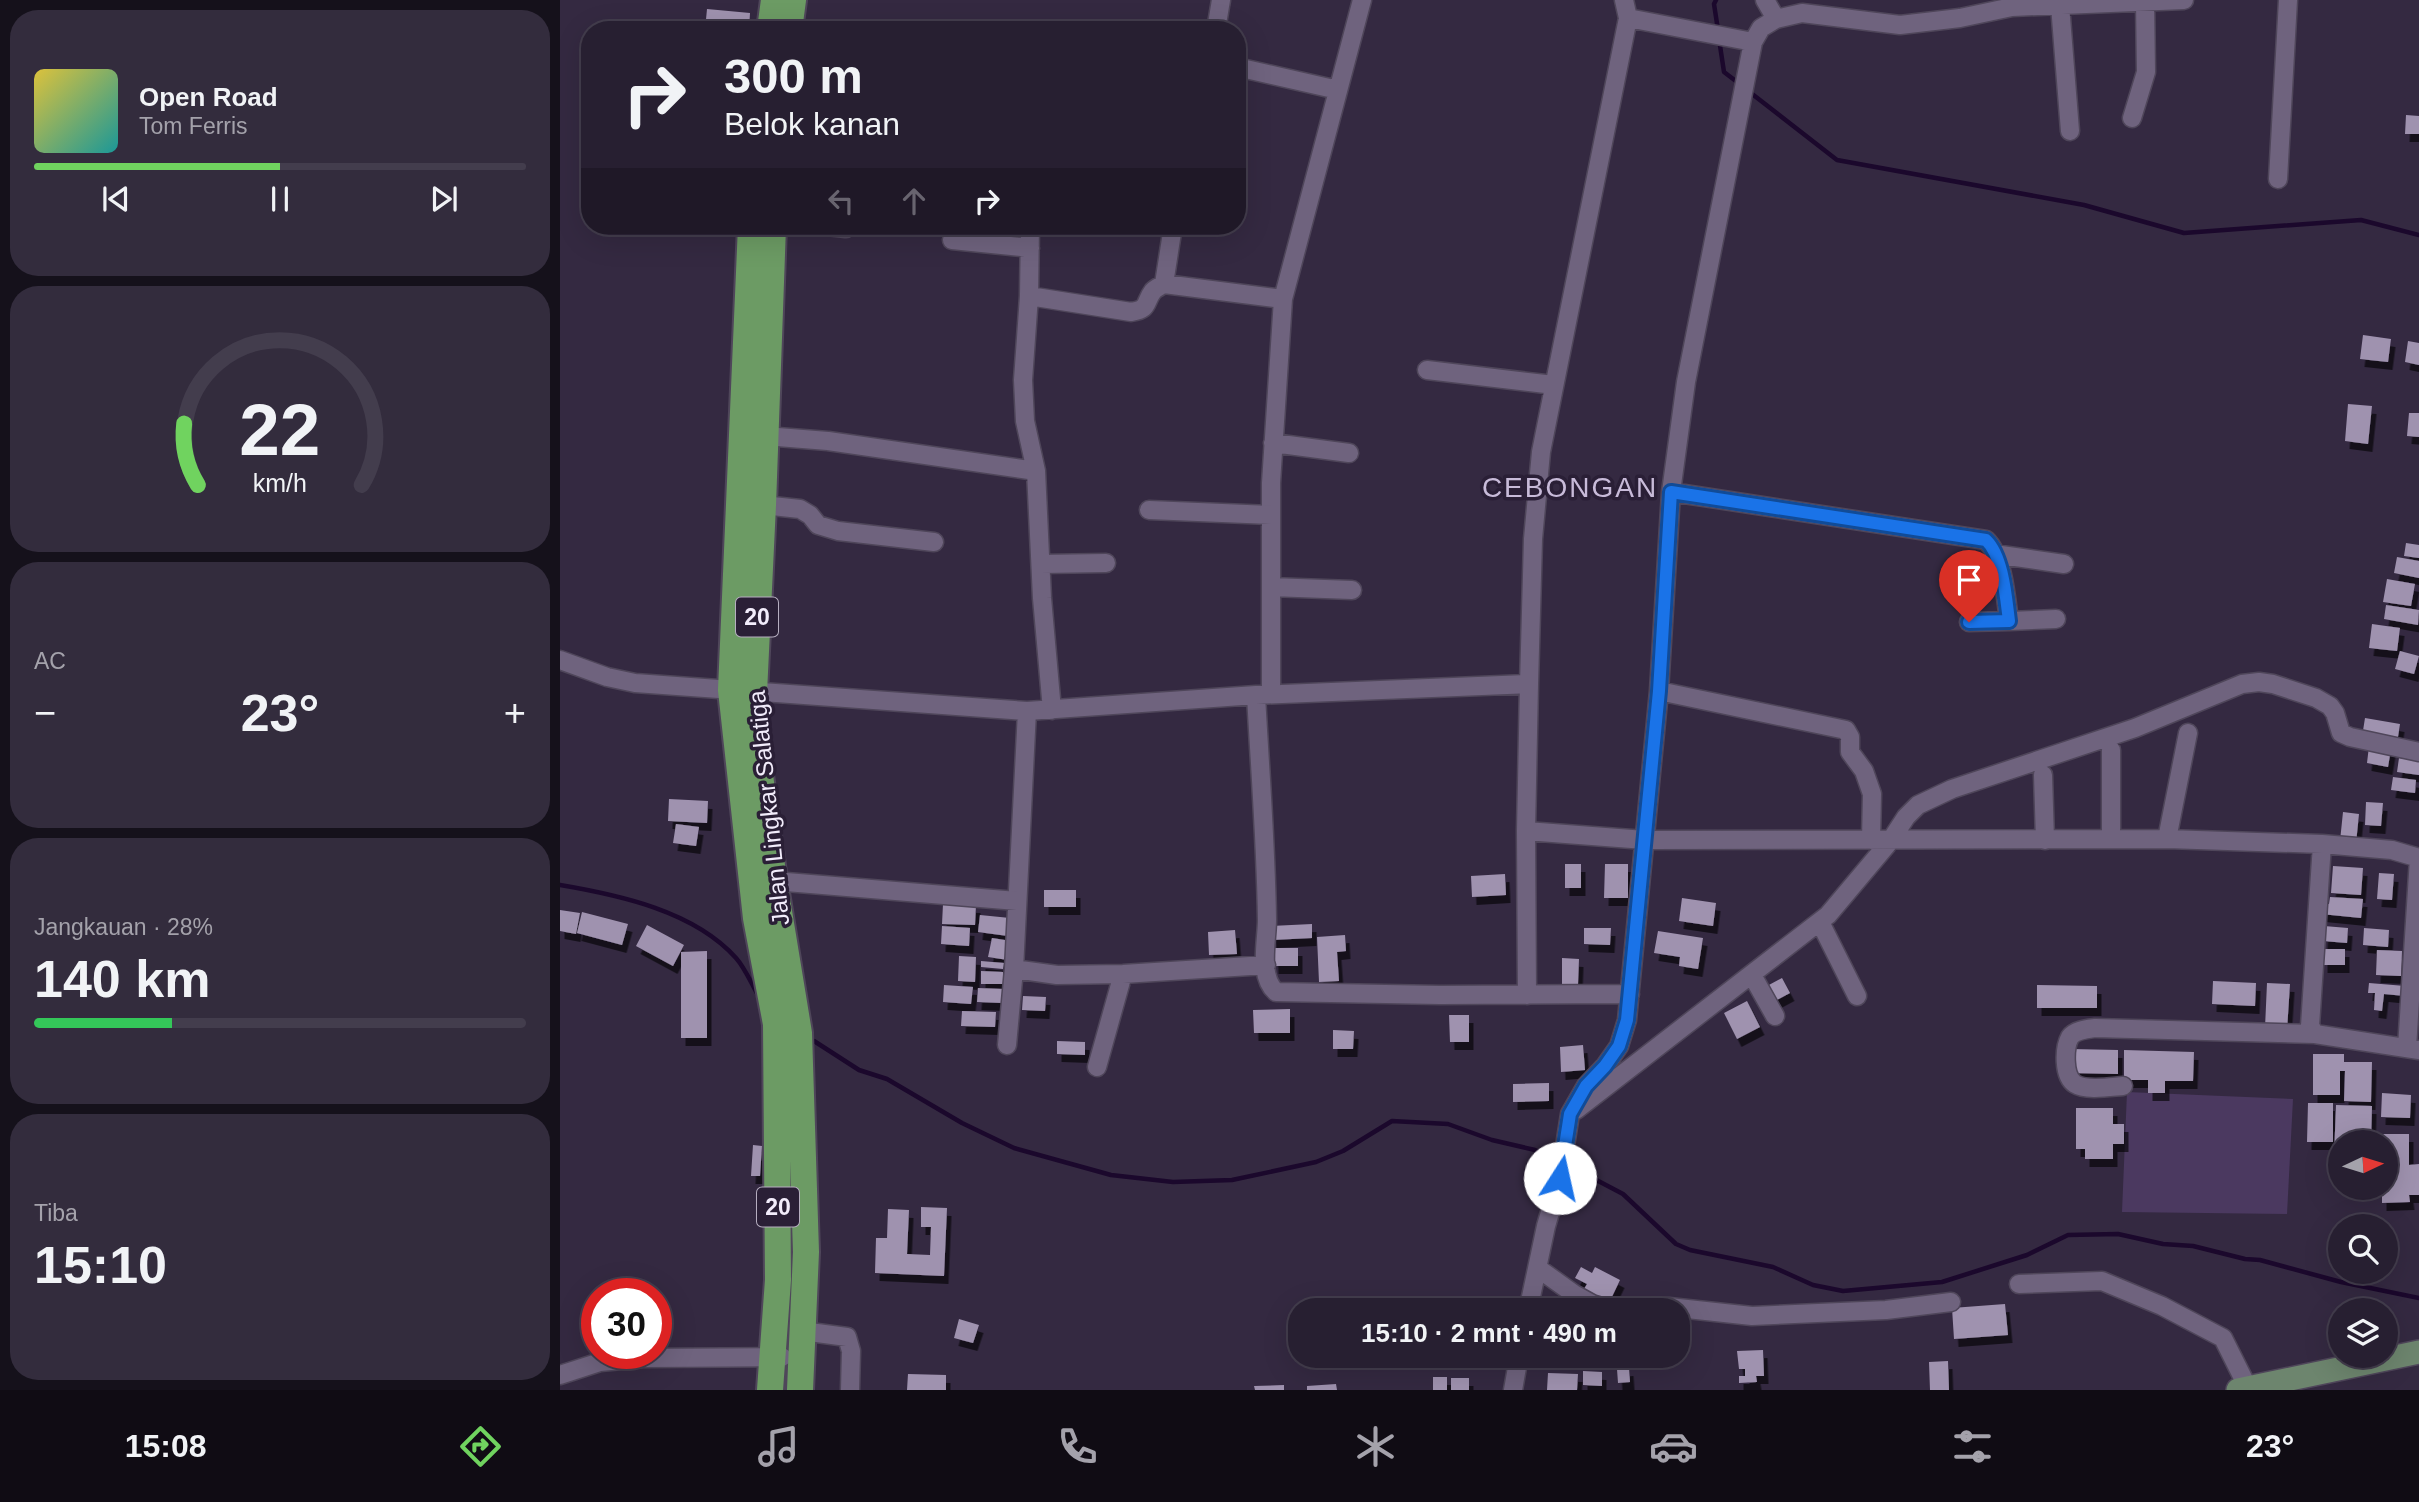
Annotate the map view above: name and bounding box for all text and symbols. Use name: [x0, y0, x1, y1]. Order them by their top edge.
icon: right: [609, 49, 700, 140]
text: 300 m: [724, 49, 863, 103]
text: Open Road: [139, 82, 278, 112]
text: Belok kanan: [724, 106, 900, 142]
text: Tom Ferris: [139, 113, 248, 139]
icon: previous: [97, 180, 135, 218]
icon: pause: [261, 180, 299, 218]
icon: next: [425, 180, 463, 218]
icon: left: [822, 182, 860, 220]
icon: ahead: [895, 182, 933, 220]
icon: right: [968, 182, 1006, 220]
text: 22: [240, 389, 320, 470]
text: km/h: [253, 469, 307, 497]
district label: CEBONGAN: [1482, 472, 1658, 503]
pin: [1939, 550, 1999, 622]
icon: arrive: [1950, 561, 1988, 599]
road number: 20: [736, 597, 778, 636]
text: AC: [34, 648, 66, 674]
text: 23°: [241, 684, 319, 742]
street label: Jalan Lingkar Salatiga: [743, 689, 794, 927]
text: −: [34, 692, 56, 734]
text: +: [504, 692, 526, 734]
text: Jangkauan · 28%: [34, 914, 213, 940]
text: 140 km: [34, 950, 210, 1008]
north arrow: [2328, 1130, 2398, 1200]
map controls: [2328, 1130, 2398, 1368]
position arrow: [1523, 1141, 1597, 1215]
road number: 20: [757, 1188, 799, 1226]
text: Tiba: [34, 1200, 78, 1226]
button: search: [2328, 1214, 2398, 1284]
text: 15:10: [34, 1236, 167, 1294]
speed limit sign: 30: [581, 1278, 672, 1369]
button: layers: [2328, 1298, 2398, 1368]
text: 15:10 · 2 mnt · 490 m: [1361, 1318, 1617, 1348]
icon: directions: [456, 1422, 505, 1471]
icon: music: [754, 1422, 803, 1471]
icon: phone: [1053, 1422, 1102, 1471]
icon: climate: [1351, 1422, 1400, 1471]
icon: car: [1649, 1422, 1698, 1471]
icon: filters: [1948, 1422, 1997, 1471]
text: 15:08: [125, 1428, 207, 1464]
text: 23°: [2246, 1428, 2294, 1464]

